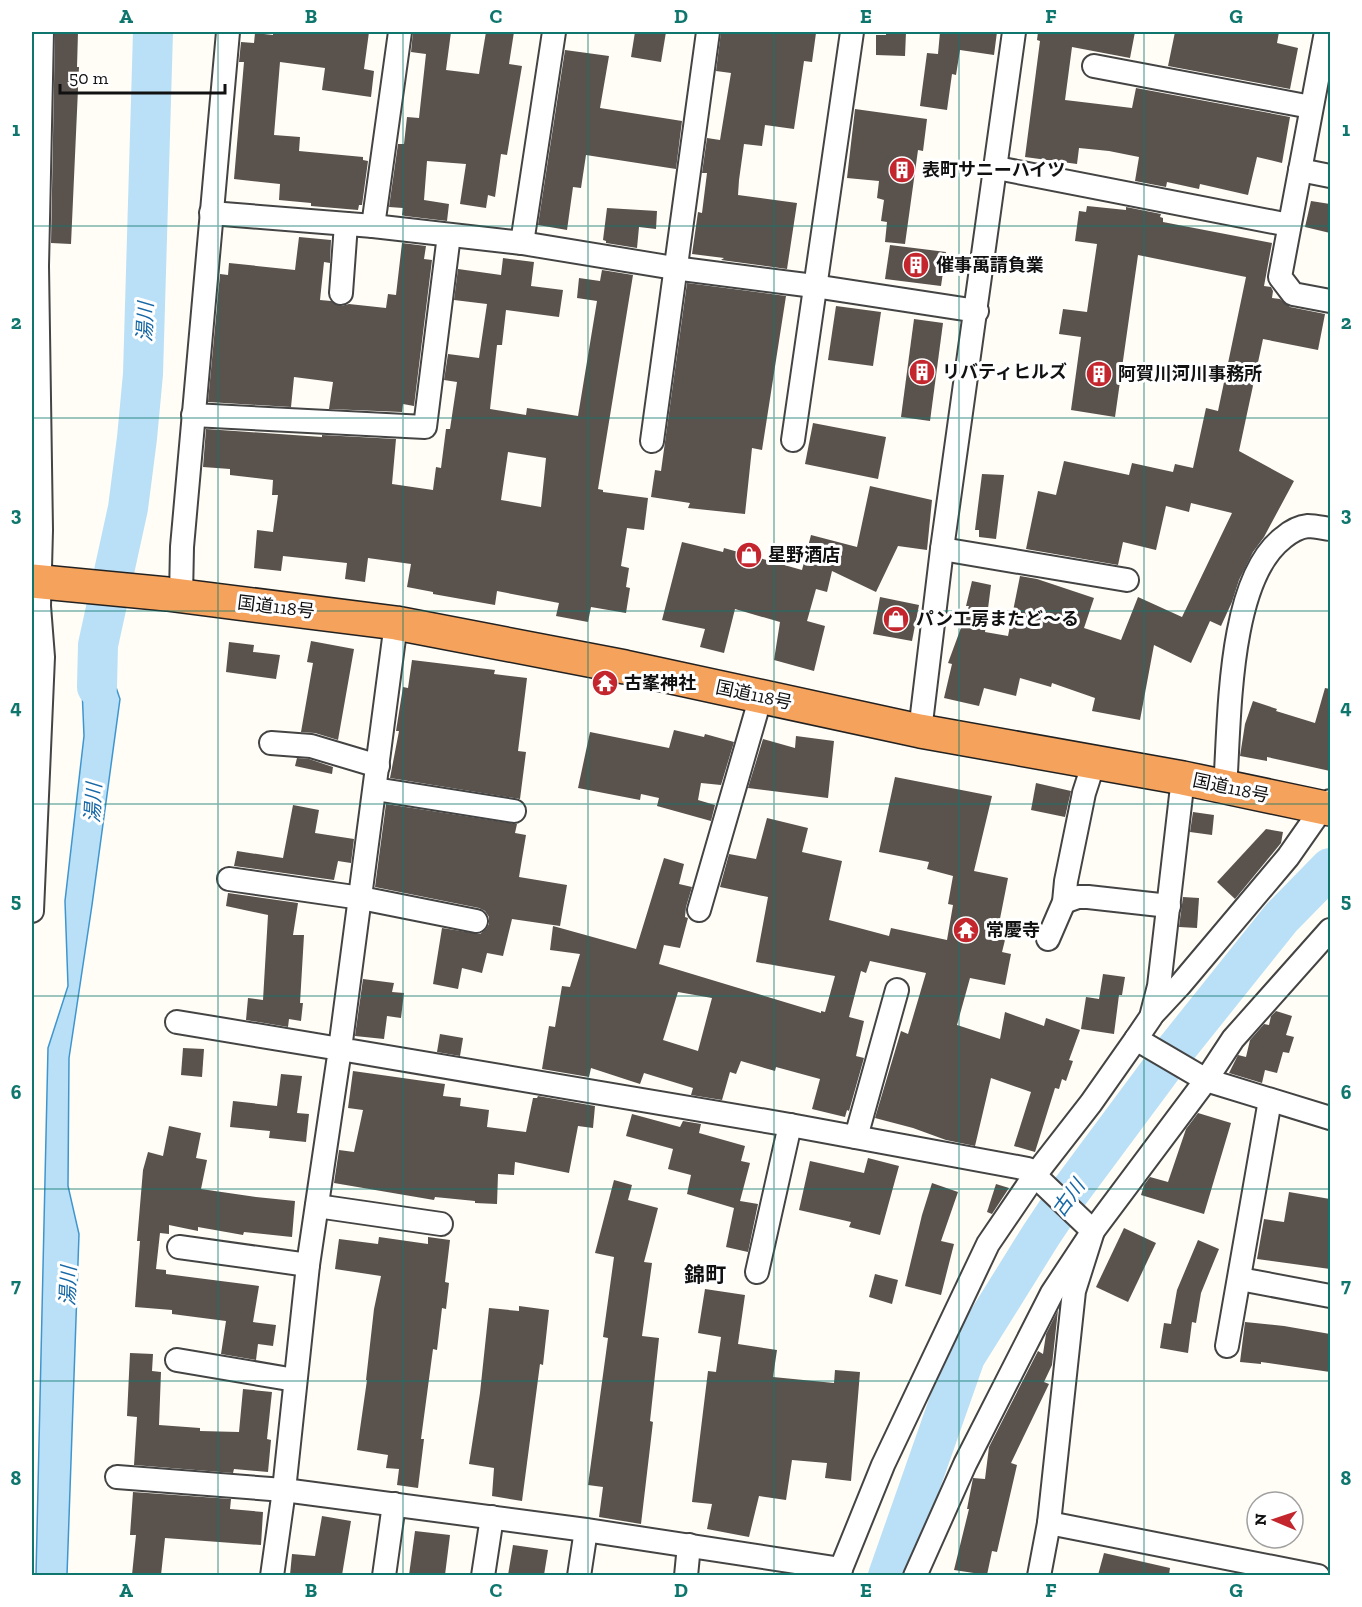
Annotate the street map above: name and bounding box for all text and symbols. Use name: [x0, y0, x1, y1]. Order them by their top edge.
text: A: [119, 4, 133, 28]
text: B: [305, 4, 317, 28]
text: C: [490, 4, 503, 28]
text: D: [674, 4, 688, 28]
text: E: [860, 4, 872, 28]
text: F: [1045, 4, 1057, 28]
text: G: [1229, 4, 1243, 28]
scale bar: [60, 57, 225, 95]
text: 50 m: [69, 67, 109, 89]
text: 1: [12, 117, 20, 141]
text: 1: [1342, 117, 1350, 141]
building icon: 表町サニーハイツ: [887, 155, 917, 185]
place label: 表町サニーハイツ: [922, 159, 1065, 181]
building icon: 催事萬請負業: [901, 250, 931, 280]
place label: 催事萬請負業: [936, 254, 1044, 276]
water label: 湯川: [132, 300, 158, 342]
text: 2: [11, 310, 22, 334]
text: 2: [1341, 310, 1352, 334]
building icon: リバティヒルズ: [907, 357, 937, 387]
building icon: 阿賀川河川事務所: [1084, 359, 1114, 389]
place label: リバティヒルズ: [942, 361, 1067, 383]
place label: 阿賀川河川事務所: [1118, 363, 1262, 385]
text: 3: [11, 502, 22, 526]
text: 3: [1341, 502, 1352, 526]
shop icon: 星野酒店: [734, 540, 764, 570]
place label: 星野酒店: [768, 544, 840, 566]
street label: 国道118号: [236, 591, 316, 623]
shop icon: パン工房またど～る: [881, 604, 911, 634]
place label: パン工房またど～る: [916, 608, 1079, 630]
temple icon: 古峯神社: [590, 668, 620, 698]
place label: 古峯神社: [624, 672, 696, 694]
street label: 国道118号: [714, 676, 794, 714]
text: 4: [10, 695, 22, 719]
text: 4: [1340, 695, 1352, 719]
street label: 国道118号: [1191, 769, 1271, 807]
water label: 湯川: [80, 780, 106, 824]
text: 5: [11, 888, 21, 912]
text: 5: [1341, 888, 1351, 912]
temple icon: 常慶寺: [951, 915, 981, 945]
place label: 常慶寺: [986, 919, 1040, 941]
text: 6: [11, 1080, 22, 1104]
text: 6: [1341, 1080, 1352, 1104]
water label: 古川: [1047, 1173, 1091, 1221]
district label: 錦町: [684, 1262, 726, 1287]
water label: 湯川: [55, 1264, 81, 1306]
text: 7: [11, 1273, 21, 1297]
text: 7: [1341, 1273, 1351, 1297]
text: 8: [11, 1466, 22, 1490]
text: 8: [1341, 1466, 1352, 1490]
north arrow: [1245, 1490, 1305, 1550]
text: N: [1251, 1513, 1270, 1526]
text: A: [119, 1578, 133, 1602]
text: B: [305, 1578, 317, 1602]
text: C: [490, 1578, 503, 1602]
text: D: [674, 1578, 688, 1602]
text: E: [860, 1578, 872, 1602]
text: F: [1045, 1578, 1057, 1602]
text: G: [1229, 1578, 1243, 1602]

